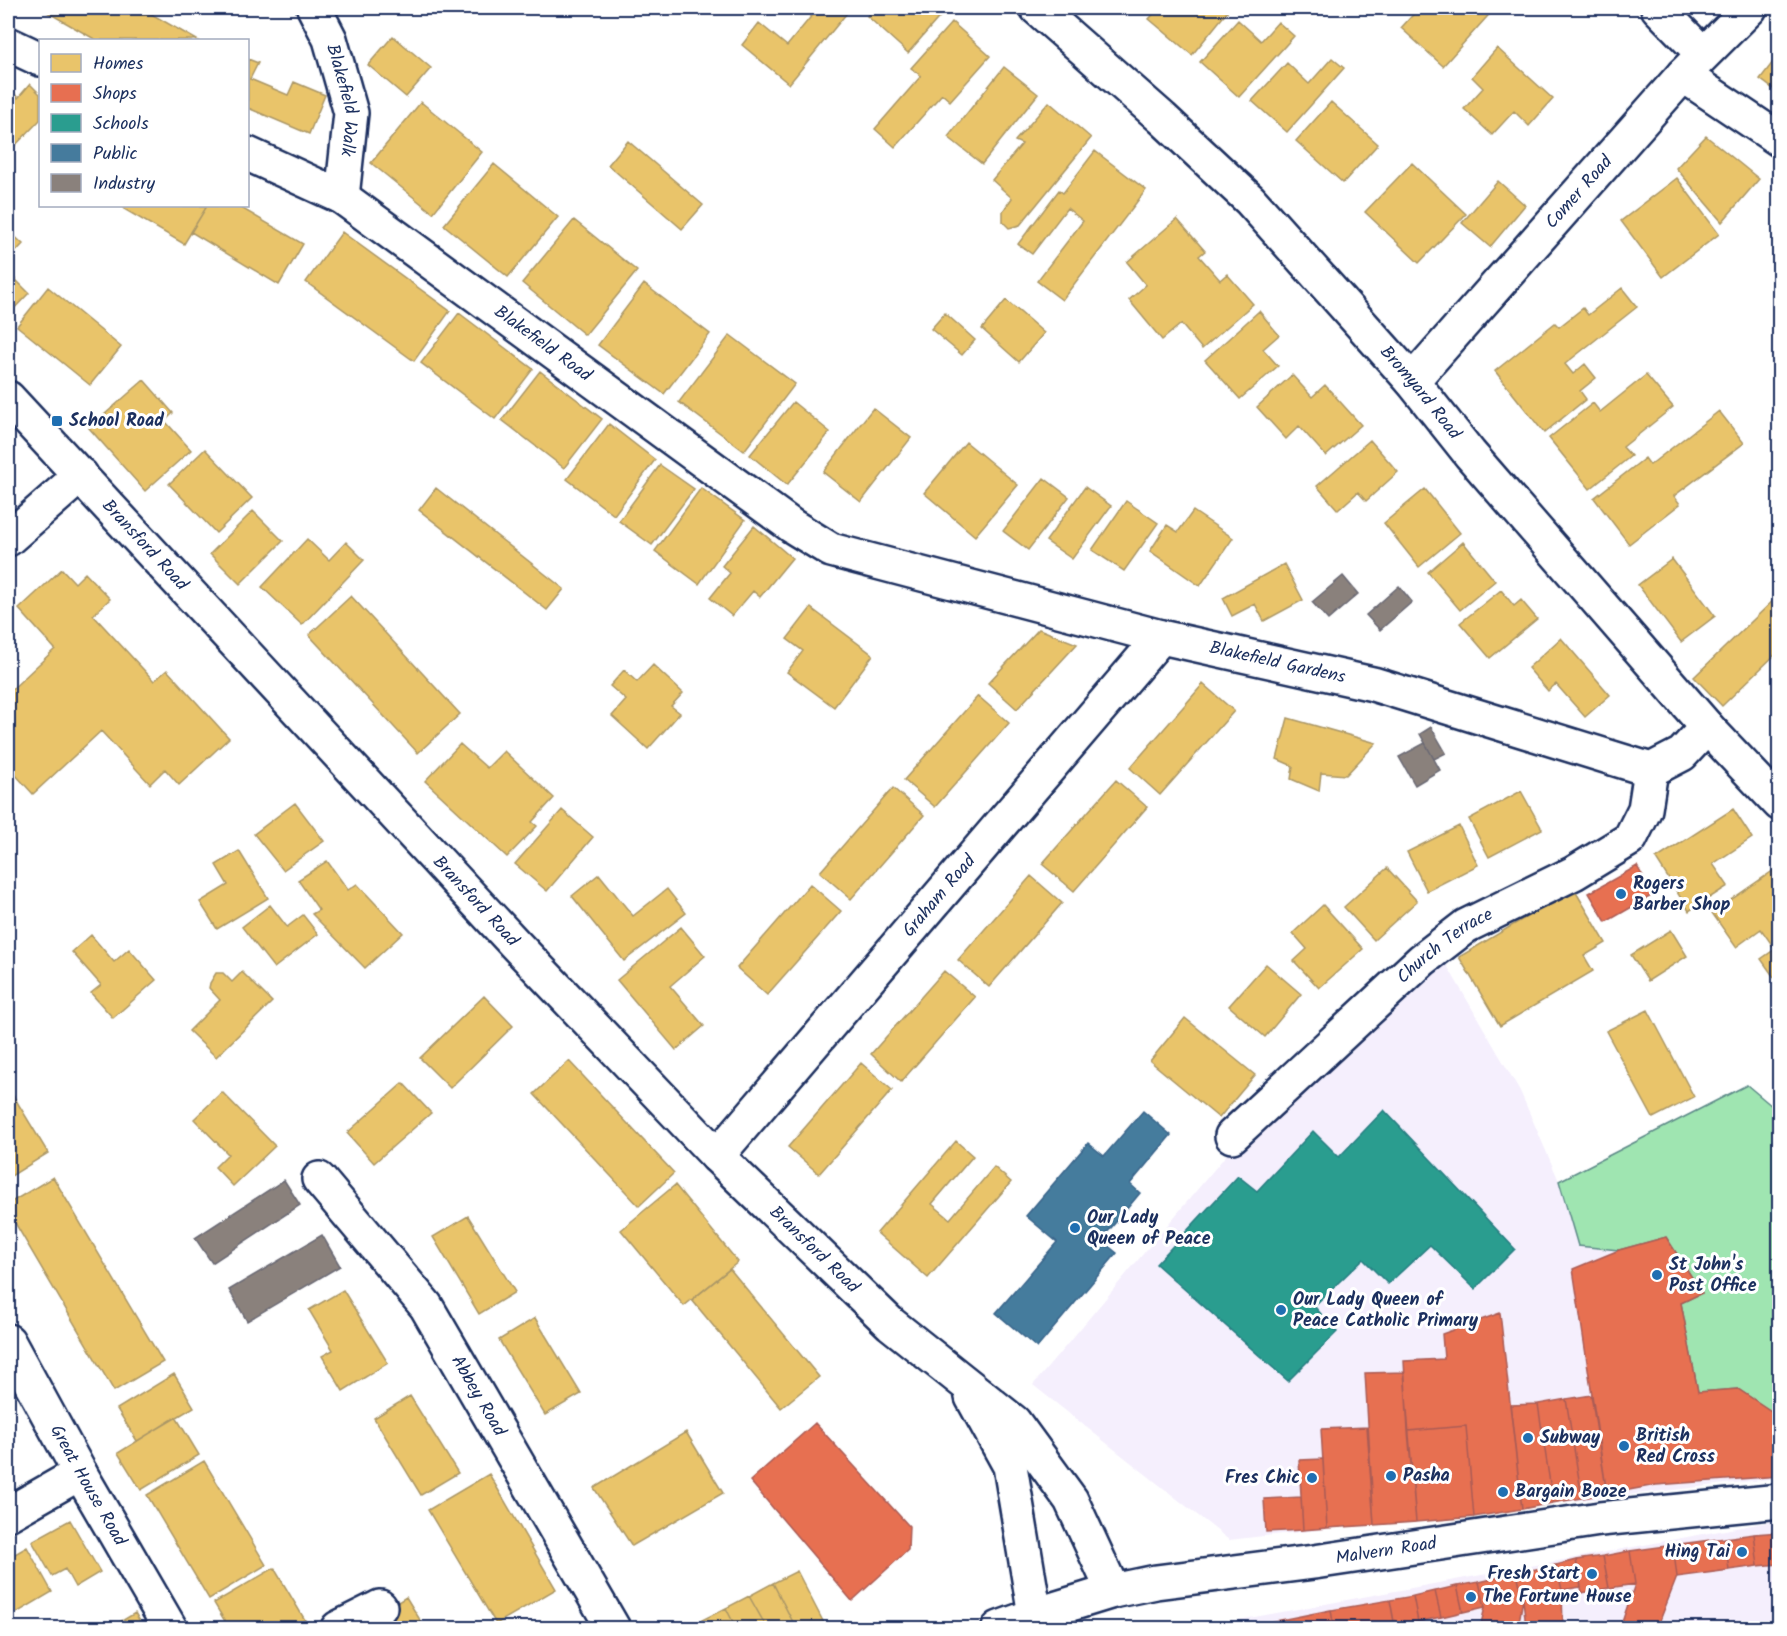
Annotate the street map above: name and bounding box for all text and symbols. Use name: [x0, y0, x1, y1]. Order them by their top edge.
legend: [39, 39, 249, 207]
street label: Blakefield Walk: [318, 41, 365, 158]
text: Homes: [93, 50, 144, 79]
text: Shops: [93, 80, 137, 109]
text: Schools: [93, 110, 149, 139]
text: Public: [93, 140, 138, 169]
street label: Comer Road: [1538, 148, 1621, 236]
text: Industry: [93, 170, 155, 199]
street label: Blakefield Road: [488, 298, 599, 390]
street label: Bromyard Road: [1372, 339, 1469, 447]
place label: School Road: [69, 407, 164, 436]
marker: School Road: [50, 414, 64, 428]
street label: Bransford Road: [95, 493, 196, 599]
street label: Blakefield Gardens: [1206, 634, 1349, 692]
street label: Graham Road: [895, 847, 984, 944]
street label: Bransford Road: [425, 849, 526, 955]
place label: Rogers Barber Shop: [1633, 870, 1731, 920]
marker: Rogers Barber Shop: [1614, 887, 1628, 901]
street label: Church Terrace: [1390, 900, 1498, 991]
street label: Bransford Road: [762, 1199, 867, 1301]
place label: Our Lady Queen of Peace: [1087, 1204, 1211, 1254]
marker: Our Lady Queen of Peace: [1068, 1221, 1082, 1235]
place label: St John's Post Office: [1669, 1251, 1757, 1301]
marker: St John's Post Office: [1650, 1268, 1664, 1282]
place label: Our Lady Queen of Peace Catholic Primary: [1293, 1286, 1479, 1336]
marker: Our Lady Queen of Peace Catholic Primary: [1274, 1303, 1288, 1317]
street label: Abbey Road: [443, 1350, 514, 1443]
street label: Great House Road: [42, 1419, 134, 1553]
place label: British Red Cross: [1636, 1422, 1715, 1472]
place label: Subway: [1540, 1424, 1601, 1453]
marker: Subway: [1521, 1431, 1535, 1445]
marker: British Red Cross: [1617, 1439, 1631, 1453]
place label: Pasha: [1403, 1462, 1450, 1491]
place label: Fres Chic: [1225, 1464, 1300, 1493]
marker: Pasha: [1384, 1469, 1398, 1483]
marker: Fres Chic: [1305, 1471, 1319, 1485]
place label: Bargain Booze: [1515, 1478, 1627, 1507]
marker: Bargain Booze: [1496, 1485, 1510, 1499]
street label: Malvern Road: [1334, 1529, 1440, 1573]
place label: Hing Tai: [1664, 1538, 1730, 1567]
marker: Hing Tai: [1735, 1545, 1749, 1559]
place label: Fresh Start: [1488, 1560, 1581, 1589]
marker: Fresh Start: [1585, 1567, 1599, 1581]
place label: The Fortune House: [1483, 1583, 1632, 1612]
marker: The Fortune House: [1464, 1590, 1478, 1604]

